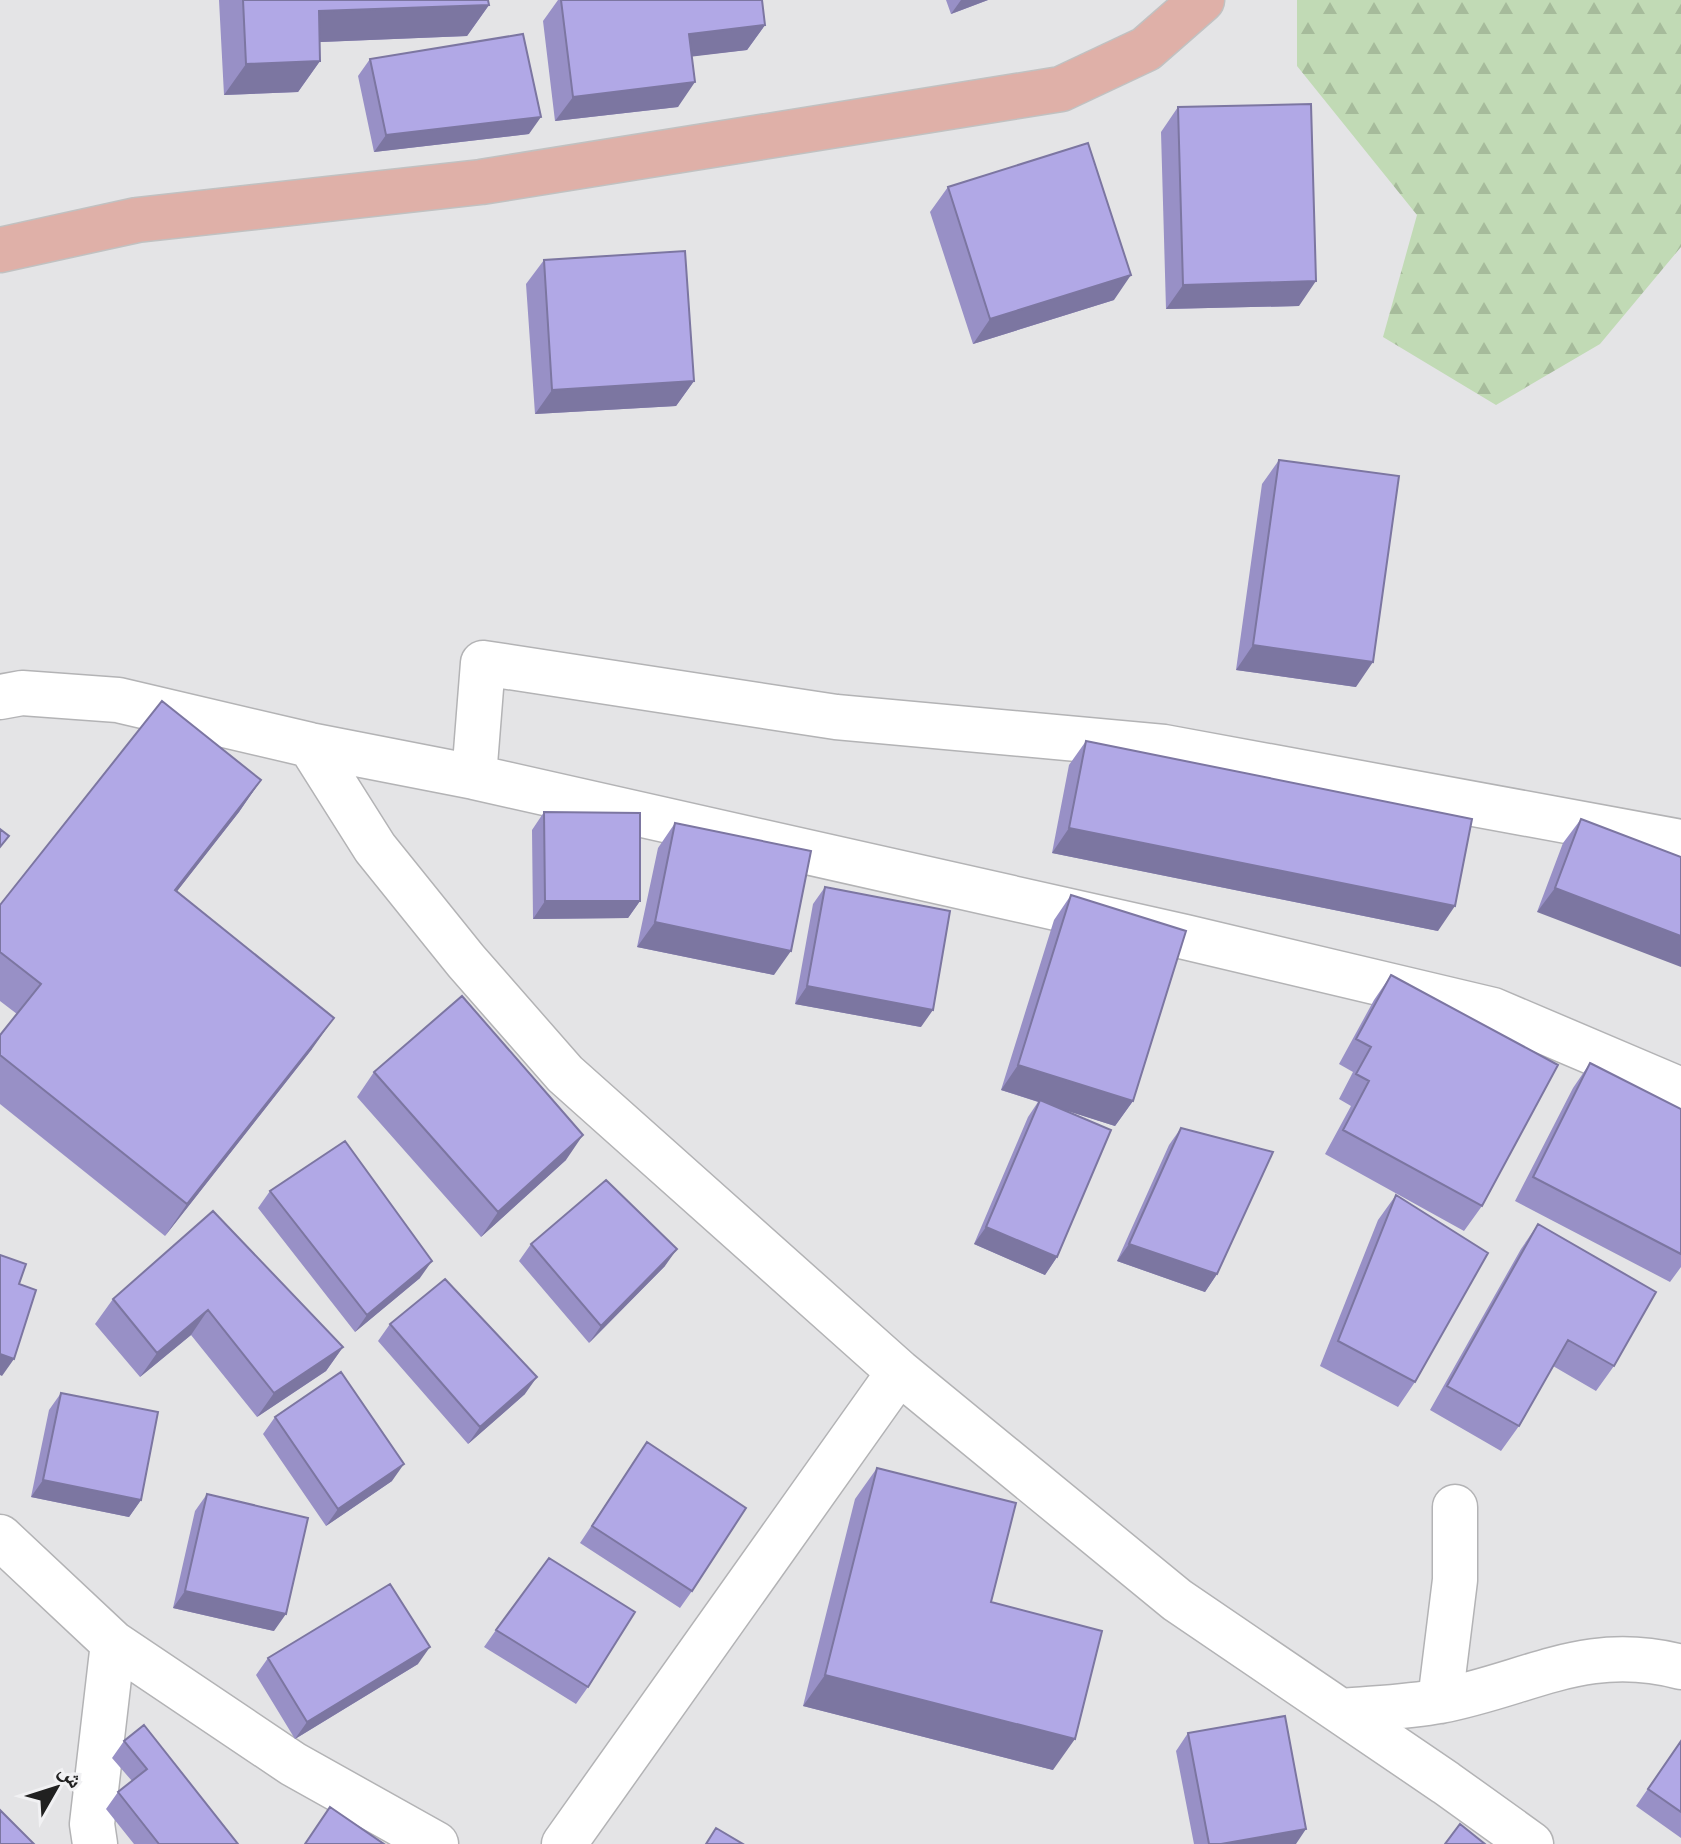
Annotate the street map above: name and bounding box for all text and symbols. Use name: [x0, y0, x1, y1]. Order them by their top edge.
north arrow: [16, 1748, 96, 1828]
text: ش: [53, 1757, 91, 1794]

